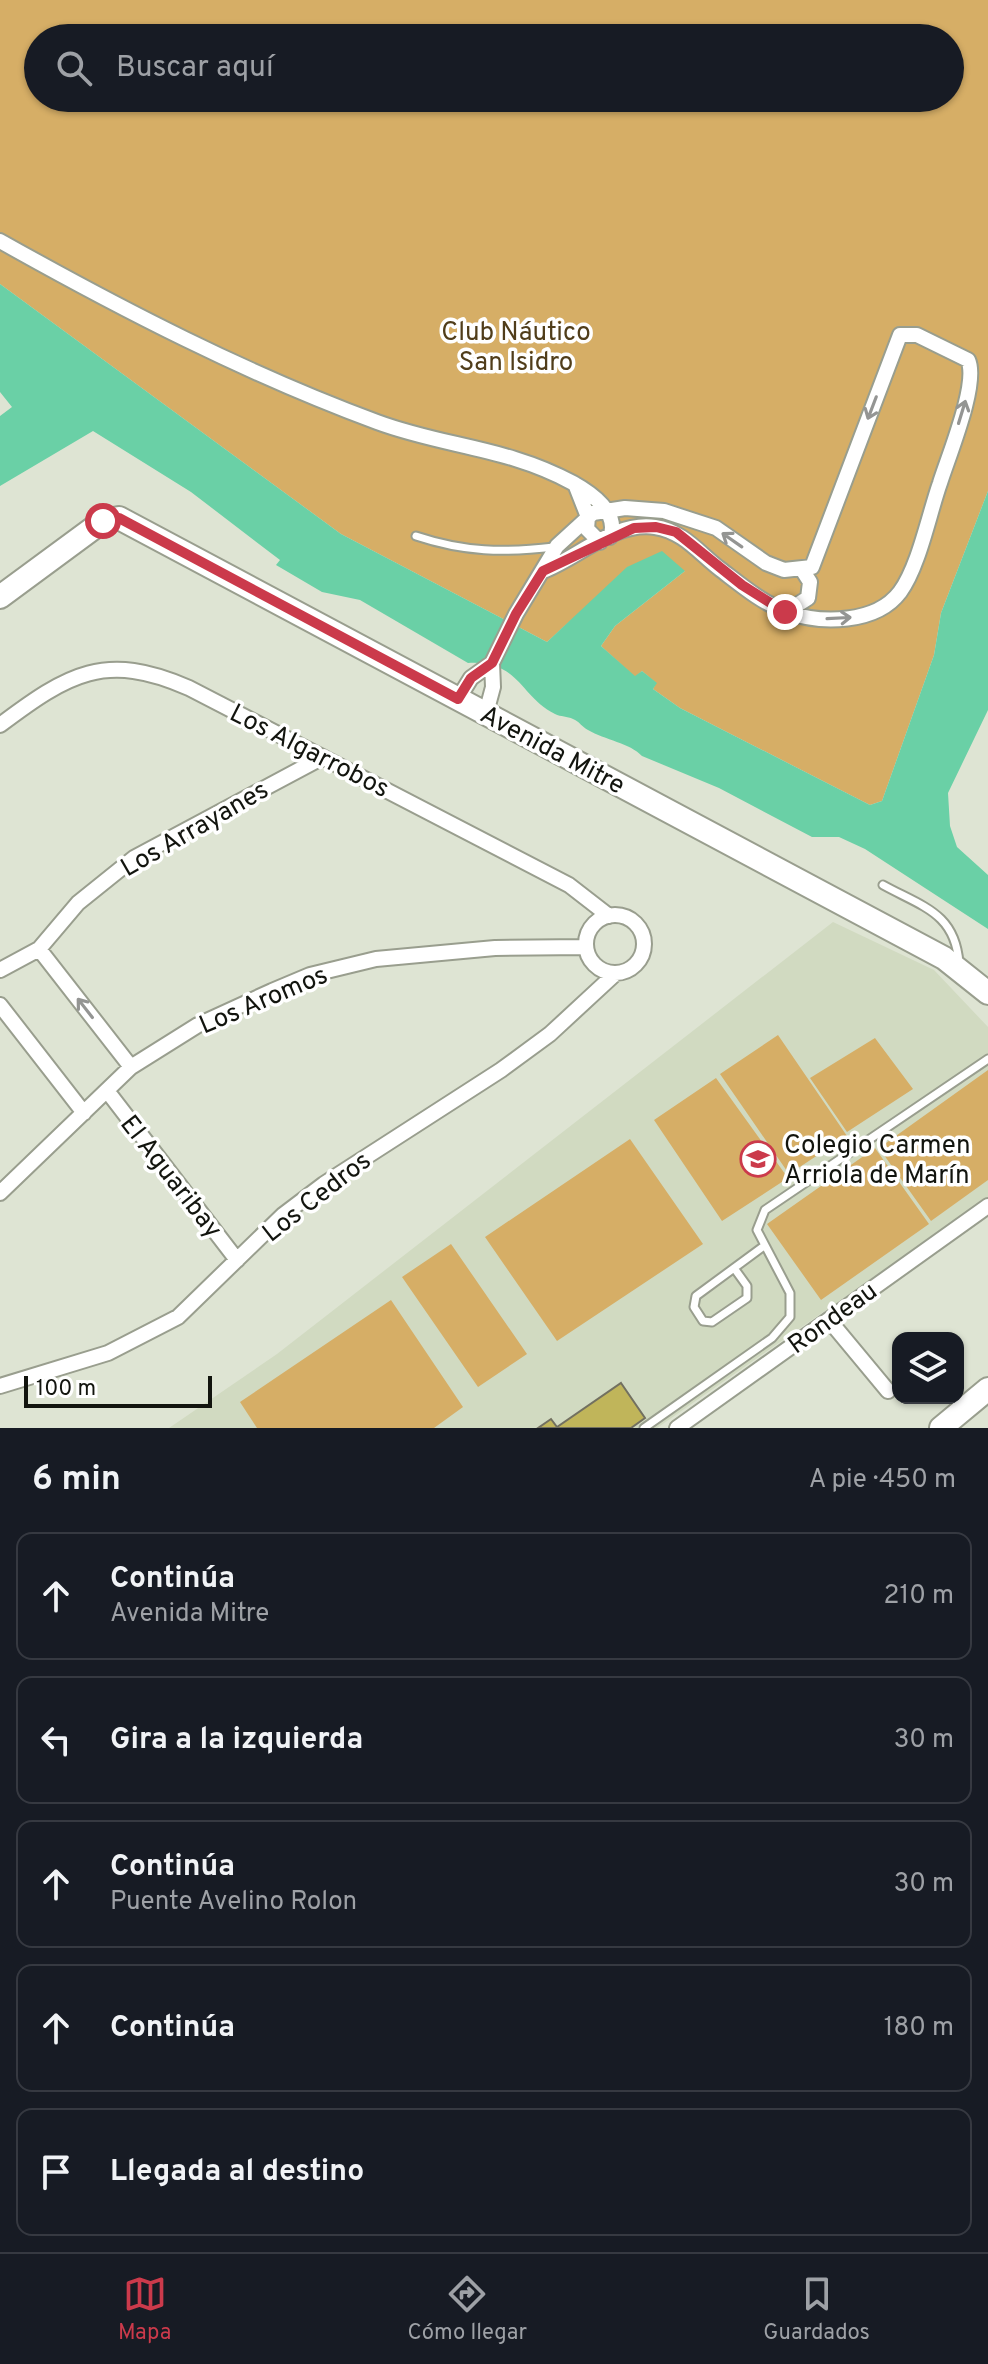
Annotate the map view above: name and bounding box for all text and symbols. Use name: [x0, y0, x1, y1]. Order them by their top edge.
search box: [24, 24, 964, 112]
icon: search: [52, 46, 96, 90]
text: Buscar aquí: [116, 50, 274, 87]
park label: Club Náutico San Isidro: [441, 317, 591, 380]
one-way arrow: [864, 395, 878, 420]
one-way arrow: [955, 399, 970, 425]
route start: [85, 503, 121, 539]
one-way arrow: [722, 532, 744, 548]
route end: [767, 594, 803, 630]
one-way arrow: [825, 610, 851, 625]
street label: Los Algarrobos: [224, 698, 394, 807]
street label: Avenida Mitre: [474, 699, 630, 803]
street label: Los Arrayanes: [116, 775, 275, 886]
street label: Los Aromos: [195, 959, 333, 1043]
one-way arrow: [76, 998, 93, 1019]
street label: El Aguaribay: [112, 1109, 228, 1246]
place label: Colegio Carmen Arriola de Marín: [784, 1130, 971, 1193]
school or university icon: Colegio Carmen Arriola de Marín: [739, 1140, 777, 1178]
street label: Los Cedros: [257, 1145, 379, 1251]
street label: Rondeau: [782, 1275, 885, 1363]
map controls: [892, 1332, 964, 1404]
button: layers: [892, 1332, 964, 1404]
scale bar: [24, 1372, 212, 1408]
text: 100 m: [36, 1376, 96, 1403]
text: 6 min: [32, 1459, 121, 1502]
text: A pie · 450 m: [809, 1464, 956, 1497]
text: Continúa: [110, 1561, 235, 1598]
icon: ahead: [34, 1574, 78, 1618]
text: 210 m: [884, 1580, 954, 1613]
text: Avenida Mitre: [110, 1598, 269, 1631]
icon: left: [34, 1718, 78, 1762]
text: Gira a la izquierda: [110, 1722, 363, 1759]
text: 30 m: [894, 1724, 954, 1757]
text: Continúa: [110, 1849, 235, 1886]
icon: ahead: [34, 1862, 78, 1906]
text: 30 m: [894, 1868, 954, 1901]
text: Puente Avelino Rolon: [110, 1886, 357, 1919]
icon: ahead: [34, 2006, 78, 2050]
text: Continúa: [110, 2010, 235, 2047]
text: 180 m: [884, 2012, 954, 2045]
icon: arrive: [34, 2150, 78, 2194]
text: Llegada al destino: [110, 2154, 364, 2191]
tab: Mapa: [118, 2272, 171, 2347]
tab: Cómo llegar: [407, 2272, 527, 2347]
tab: Guardados: [763, 2272, 870, 2347]

